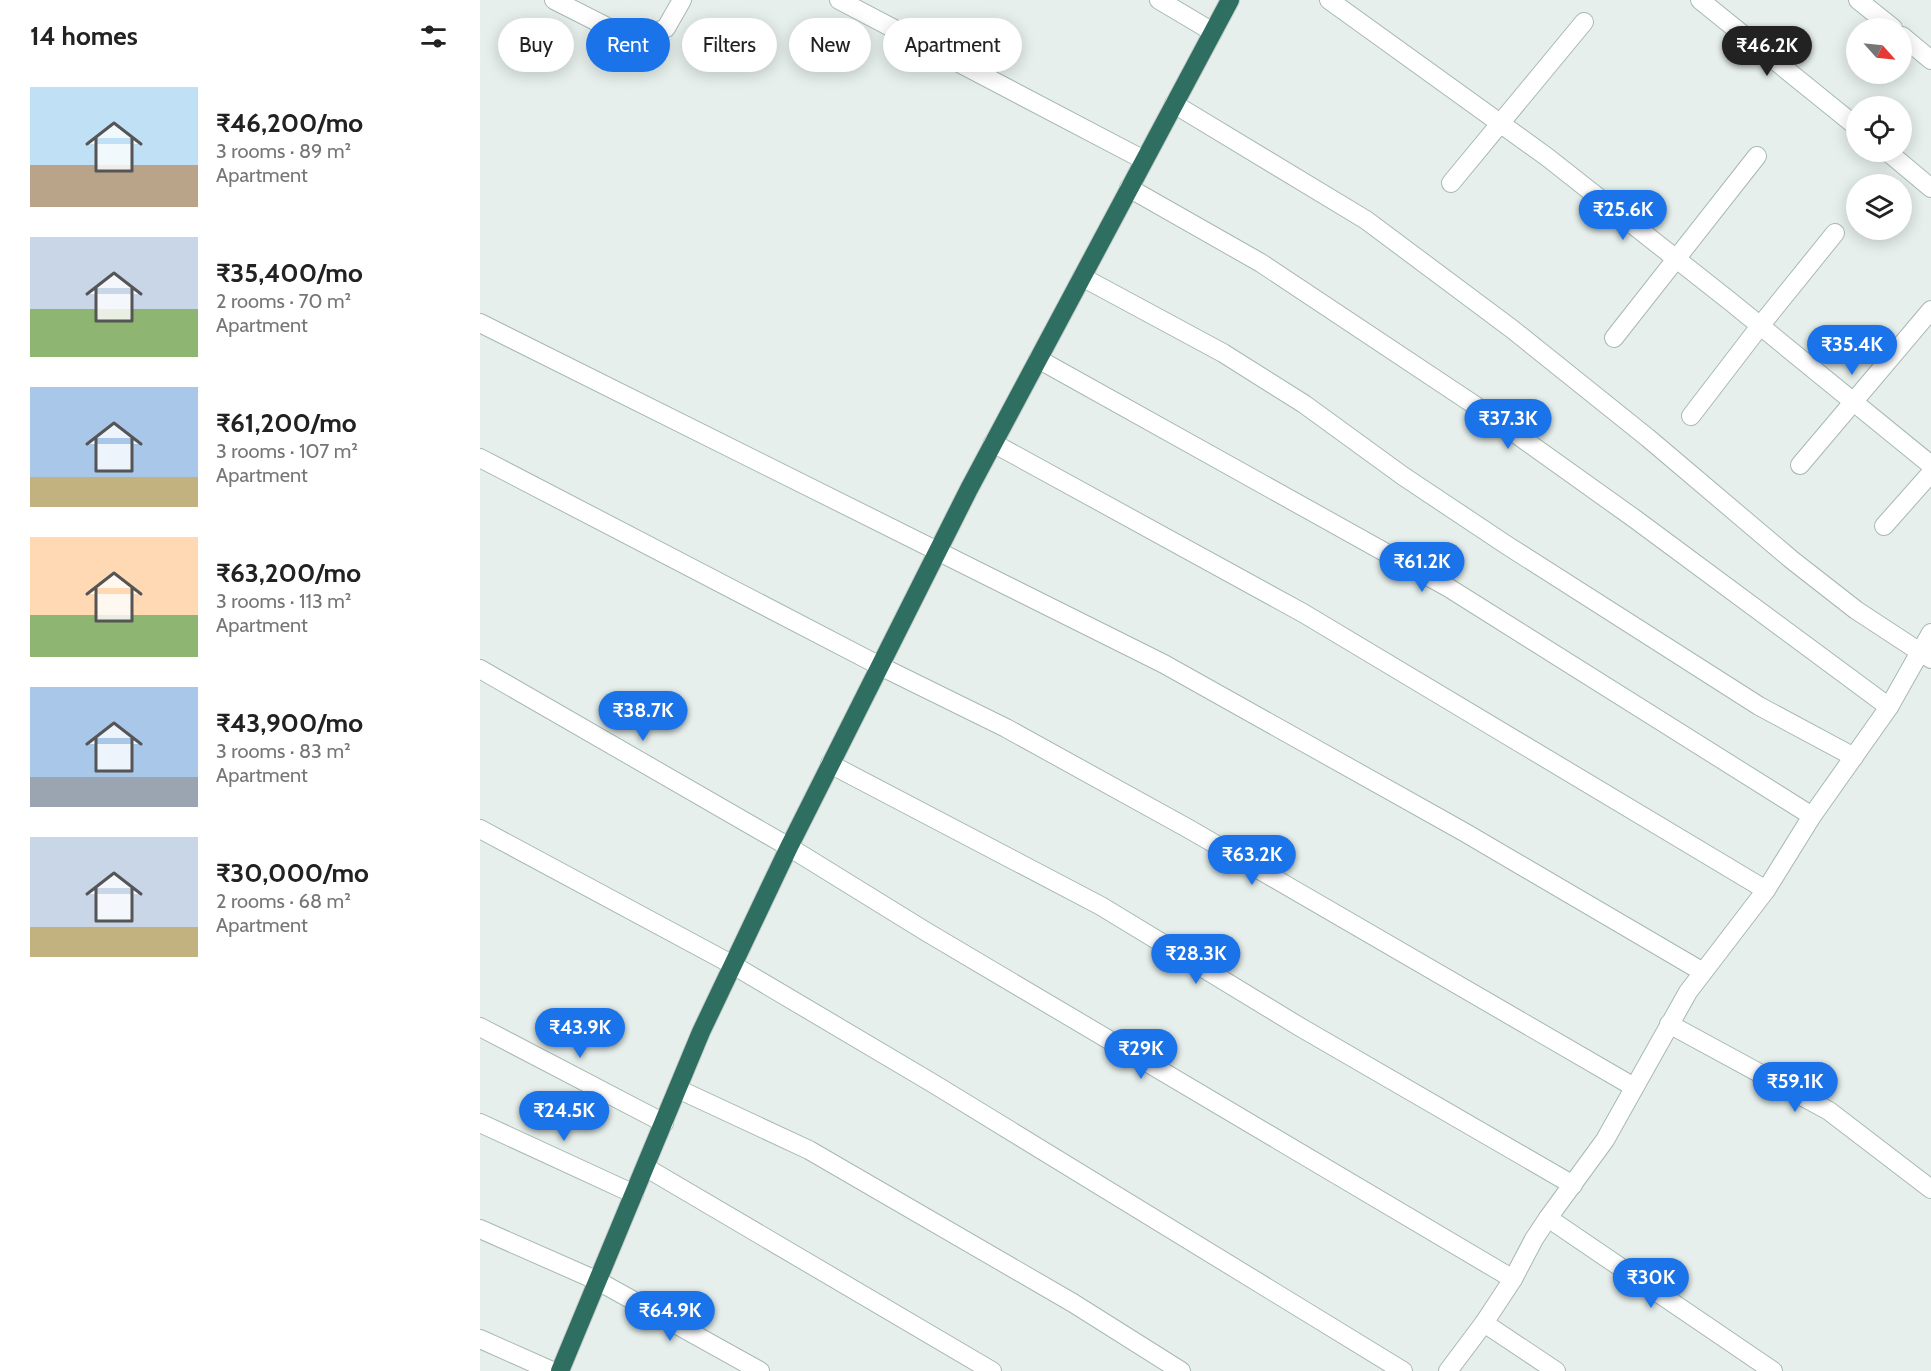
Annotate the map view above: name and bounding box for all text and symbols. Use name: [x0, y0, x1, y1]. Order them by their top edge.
chip: Buy: [498, 18, 574, 72]
chip: Rent: [586, 18, 670, 72]
chip: Filters: [682, 18, 777, 72]
chip: New: [789, 18, 871, 72]
chip: Apartment: [883, 18, 1022, 72]
north arrow: [1846, 18, 1912, 84]
map controls: [1846, 18, 1912, 240]
text: 14 homes: [30, 20, 138, 52]
icon: filters: [417, 20, 450, 53]
pin: ₹46.2K: [1718, 26, 1816, 77]
text: ₹46.2K: [1736, 33, 1798, 57]
button: locate: [1846, 96, 1912, 162]
text: ₹46,200/mo: [216, 107, 363, 139]
icon: home: [78, 111, 150, 183]
text: 3 rooms · 89 m²: [216, 139, 351, 163]
text: Apartment: [216, 163, 308, 187]
button: layers: [1846, 174, 1912, 240]
pin: ₹25.6K: [1574, 190, 1672, 241]
text: ₹25.6K: [1593, 197, 1653, 221]
text: ₹35,400/mo: [216, 257, 363, 289]
icon: home: [78, 261, 150, 333]
text: 2 rooms · 70 m²: [216, 289, 351, 313]
text: Apartment: [216, 313, 308, 337]
pin: ₹35.4K: [1803, 325, 1901, 376]
text: ₹35.4K: [1821, 332, 1883, 356]
pin: ₹37.3K: [1459, 399, 1557, 450]
text: ₹37.3K: [1479, 406, 1537, 430]
text: ₹61,200/mo: [216, 407, 357, 439]
icon: home: [78, 411, 150, 483]
text: 3 rooms · 107 m²: [216, 439, 358, 463]
text: Apartment: [216, 463, 308, 487]
pin: ₹61.2K: [1373, 542, 1471, 593]
text: ₹61.2K: [1393, 549, 1451, 573]
text: ₹63,200/mo: [216, 557, 361, 589]
icon: home: [78, 561, 150, 633]
text: 3 rooms · 113 m²: [216, 589, 352, 613]
text: Apartment: [216, 613, 308, 637]
pin: ₹38.7K: [594, 691, 692, 742]
text: ₹38.7K: [613, 698, 673, 722]
text: ₹43,900/mo: [216, 707, 363, 739]
icon: home: [78, 711, 150, 783]
text: 3 rooms · 83 m²: [216, 739, 351, 763]
text: Apartment: [216, 763, 308, 787]
pin: ₹63.2K: [1203, 835, 1301, 886]
text: ₹63.2K: [1222, 842, 1282, 866]
text: ₹30,000/mo: [216, 857, 369, 889]
icon: home: [78, 861, 150, 933]
text: 2 rooms · 68 m²: [216, 889, 351, 913]
text: Apartment: [216, 913, 308, 937]
pin: ₹28.3K: [1147, 934, 1245, 985]
text: ₹28.3K: [1165, 941, 1227, 965]
pin: ₹43.9K: [531, 1008, 629, 1059]
text: ₹43.9K: [549, 1015, 611, 1039]
pin: ₹29K: [1105, 1029, 1177, 1080]
text: ₹29K: [1118, 1036, 1164, 1060]
pin: ₹59.1K: [1746, 1062, 1844, 1113]
text: ₹59.1K: [1767, 1069, 1823, 1093]
pin: ₹24.5K: [515, 1091, 613, 1142]
text: ₹24.5K: [533, 1098, 595, 1122]
pin: ₹30K: [1615, 1258, 1687, 1309]
text: ₹30K: [1627, 1265, 1675, 1289]
pin: ₹64.9K: [621, 1291, 719, 1342]
text: ₹64.9K: [639, 1298, 701, 1322]

